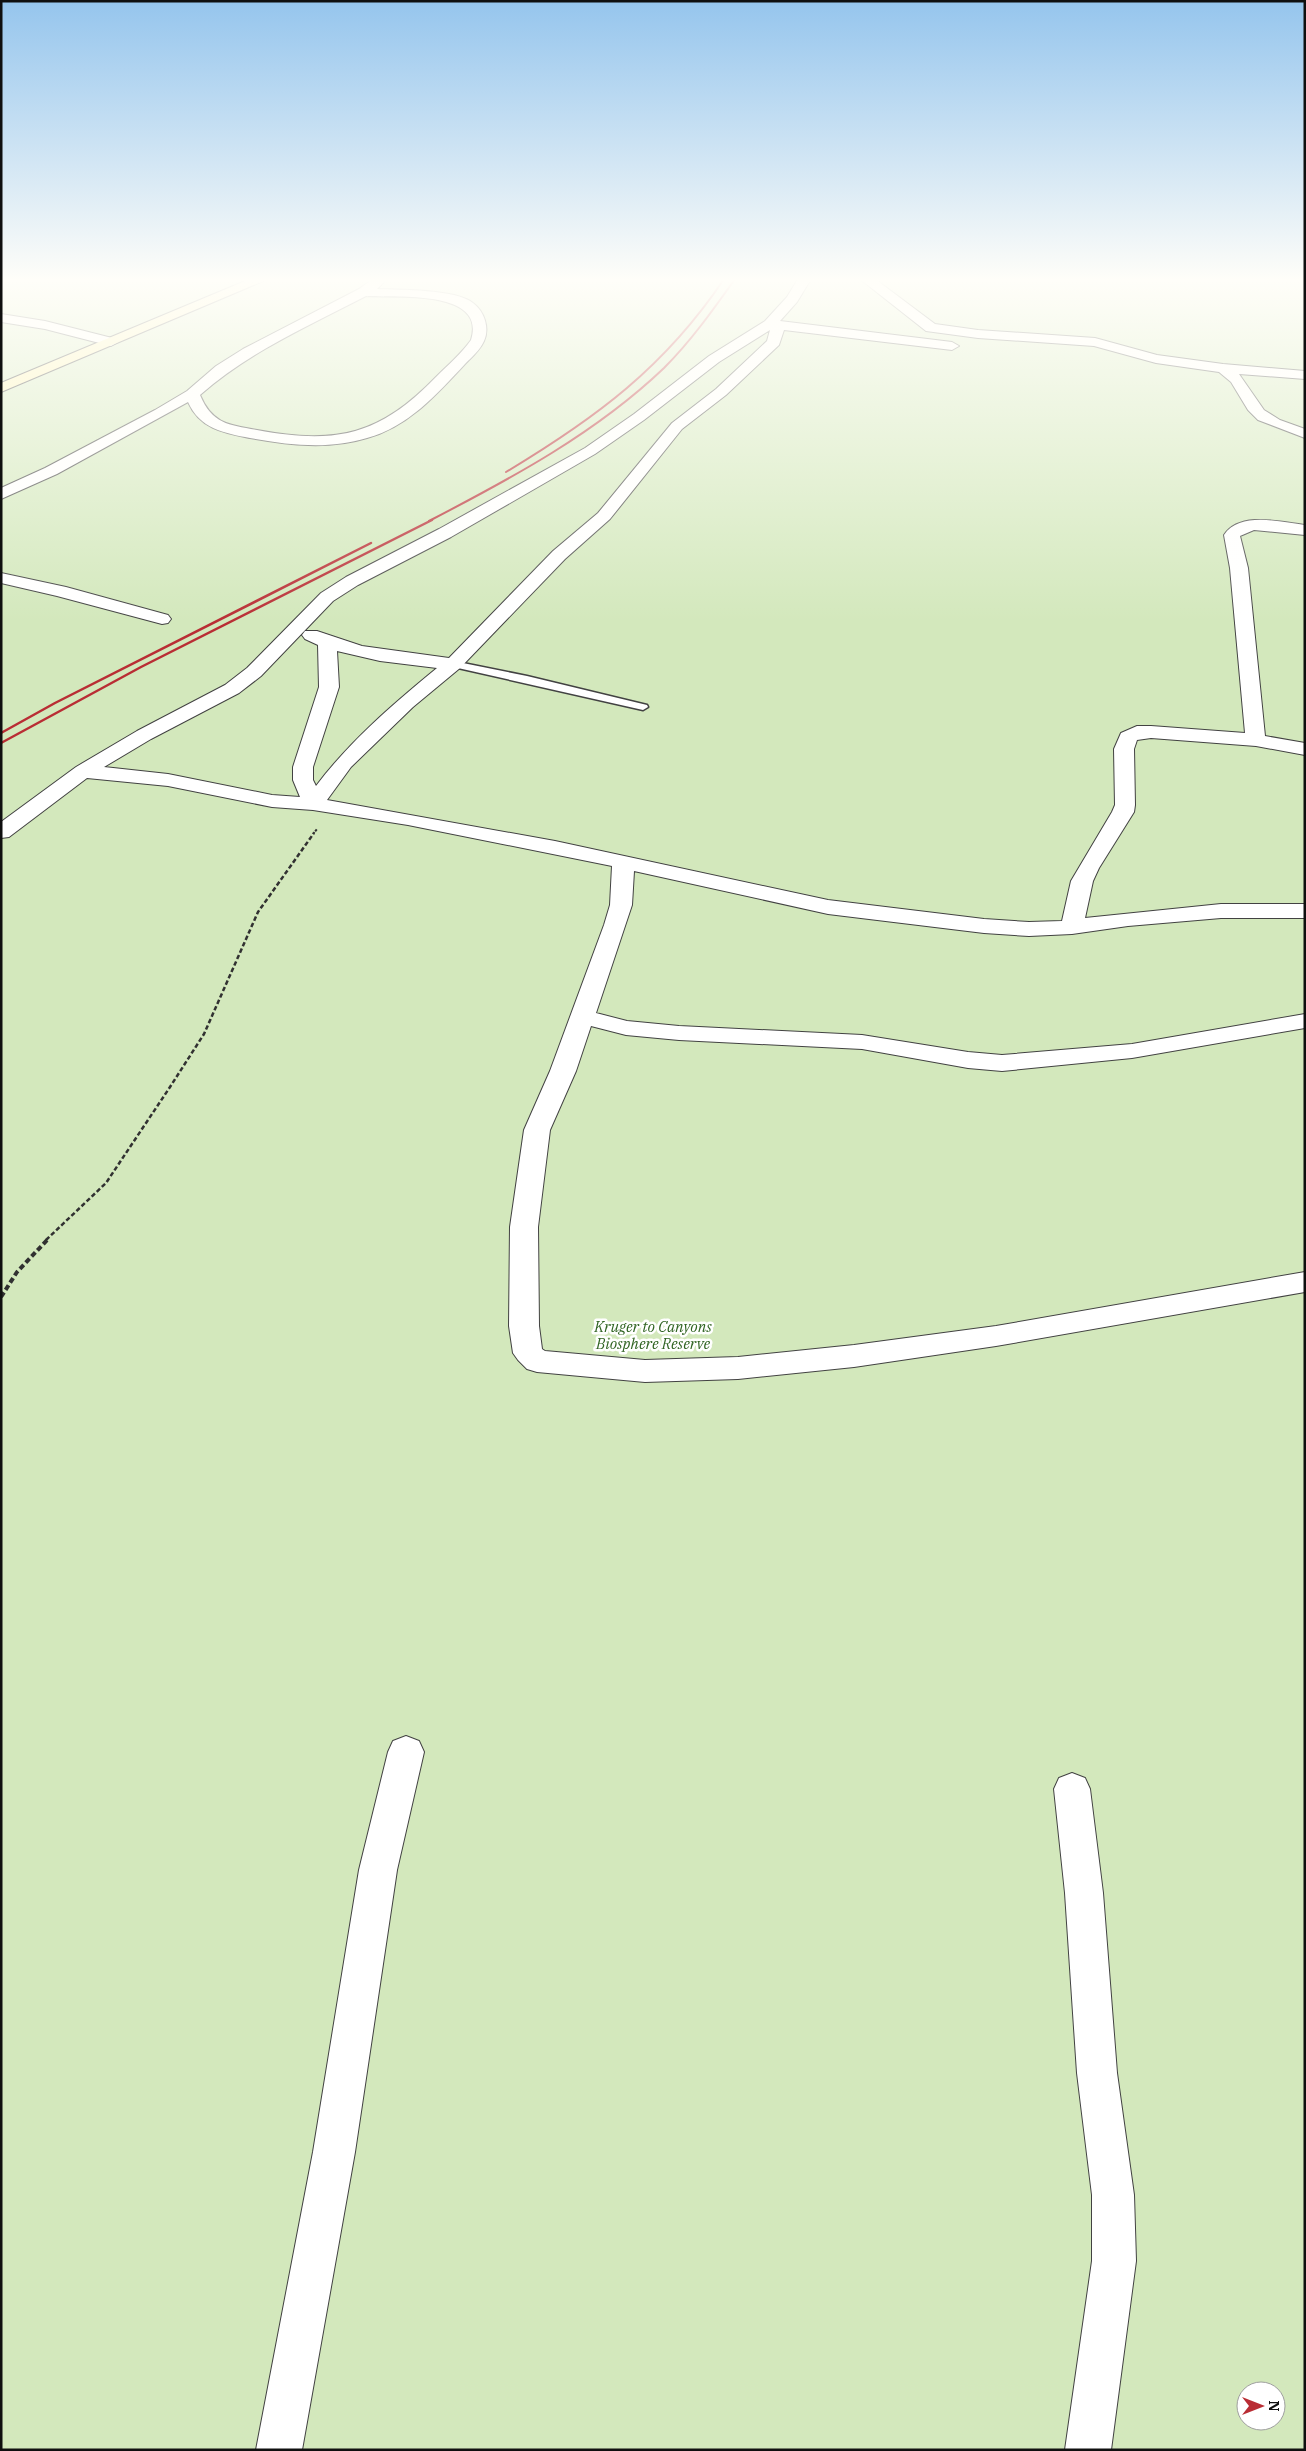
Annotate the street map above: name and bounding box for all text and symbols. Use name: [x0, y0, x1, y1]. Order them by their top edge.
park label: Kruger to Canyons Biosphere Reserve: [593, 1317, 712, 1353]
north arrow: [1236, 2381, 1286, 2431]
text: N: [1265, 2400, 1283, 2412]

